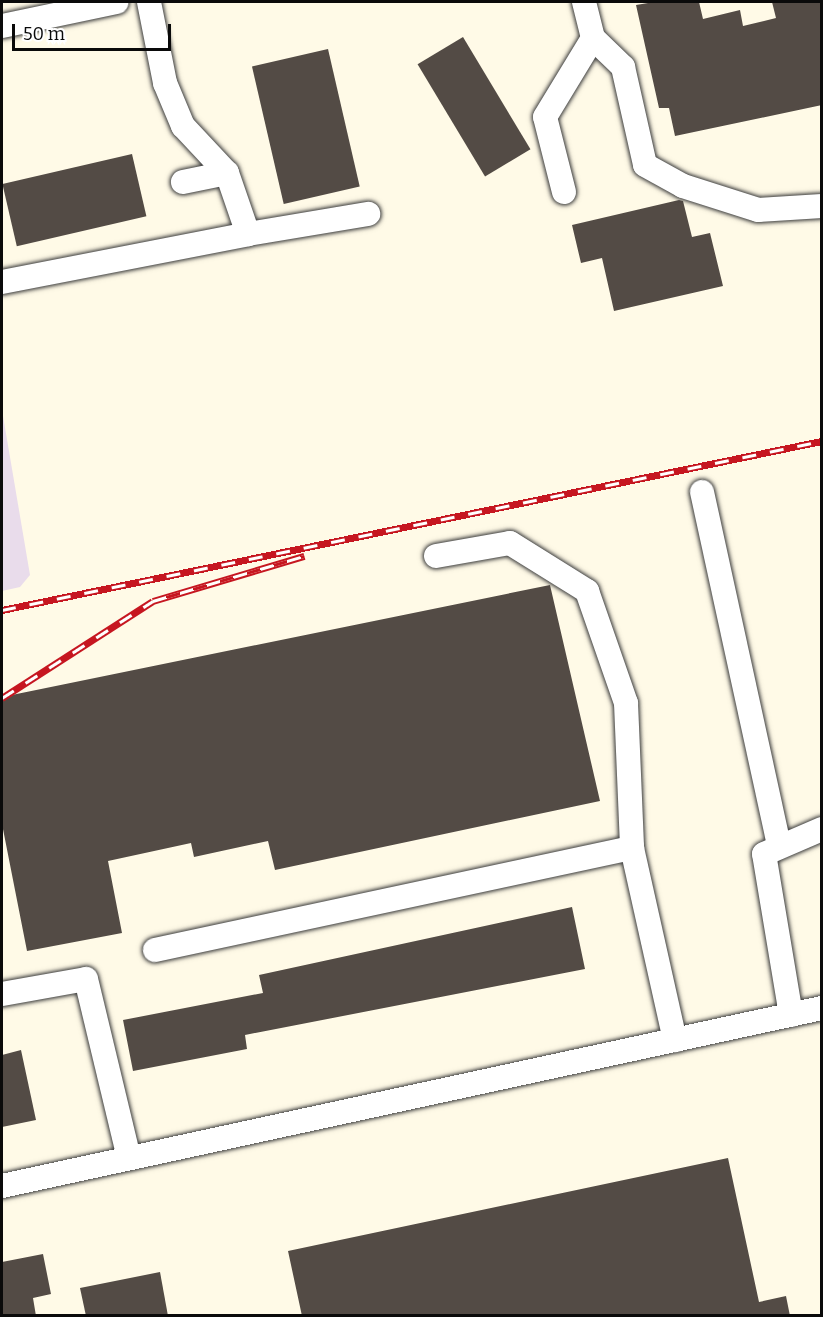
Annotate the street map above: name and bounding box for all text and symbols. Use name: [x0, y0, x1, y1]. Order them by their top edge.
scale bar: [15, 12, 174, 50]
text: 50 m: [23, 23, 65, 45]

